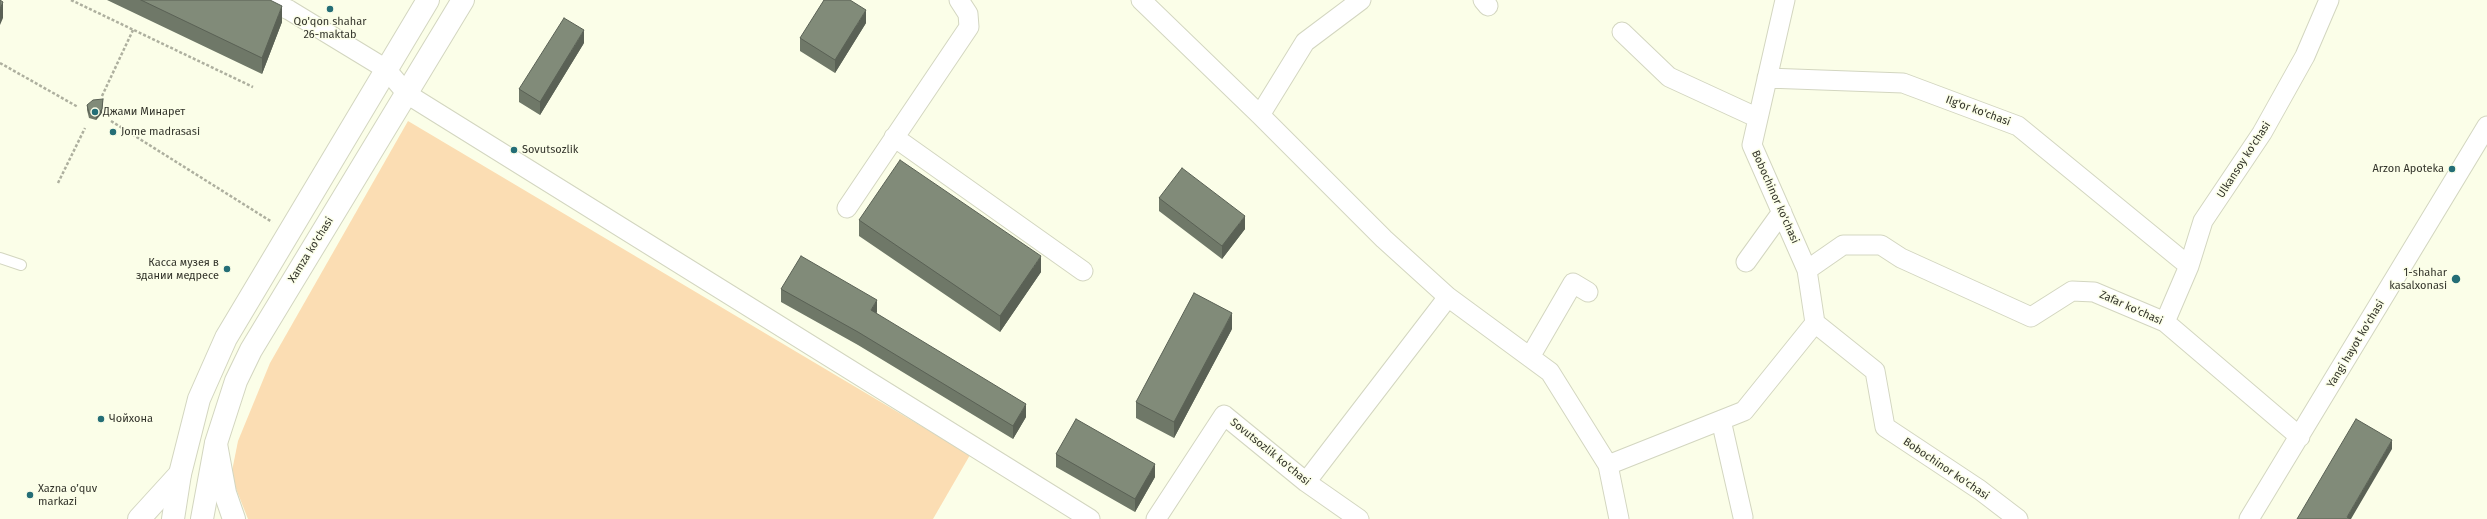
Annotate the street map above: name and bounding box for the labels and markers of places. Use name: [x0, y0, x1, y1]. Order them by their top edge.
marker: Qo'qon shahar 26-maktab: [325, 4, 335, 14]
place label: Qo'qon shahar 26-maktab: [294, 15, 366, 41]
place label: Джами Минарет: [103, 105, 185, 119]
marker: Джами Минарет: [90, 107, 100, 117]
place label: Jome madrasasi: [121, 125, 200, 139]
marker: Jome madrasasi: [108, 127, 118, 137]
place label: Sovutsozlik: [522, 143, 578, 157]
marker: Sovutsozlik: [509, 145, 519, 155]
place label: Arzon Apoteka: [2373, 162, 2444, 176]
marker: Arzon Apoteka: [2447, 164, 2457, 174]
place label: Касса музея в здании медресе: [136, 256, 219, 282]
marker: Касса музея в здании медресе: [222, 264, 232, 274]
place label: 1-shahar kasalxonasi: [2389, 266, 2447, 292]
marker: 1-shahar kasalxonasi: [2450, 273, 2462, 285]
place label: Чойхона: [109, 412, 153, 426]
marker: Чойхона: [96, 414, 106, 424]
place label: Xazna o’quv markazi: [38, 482, 97, 508]
marker: Xazna o’quv markazi: [25, 490, 35, 500]

